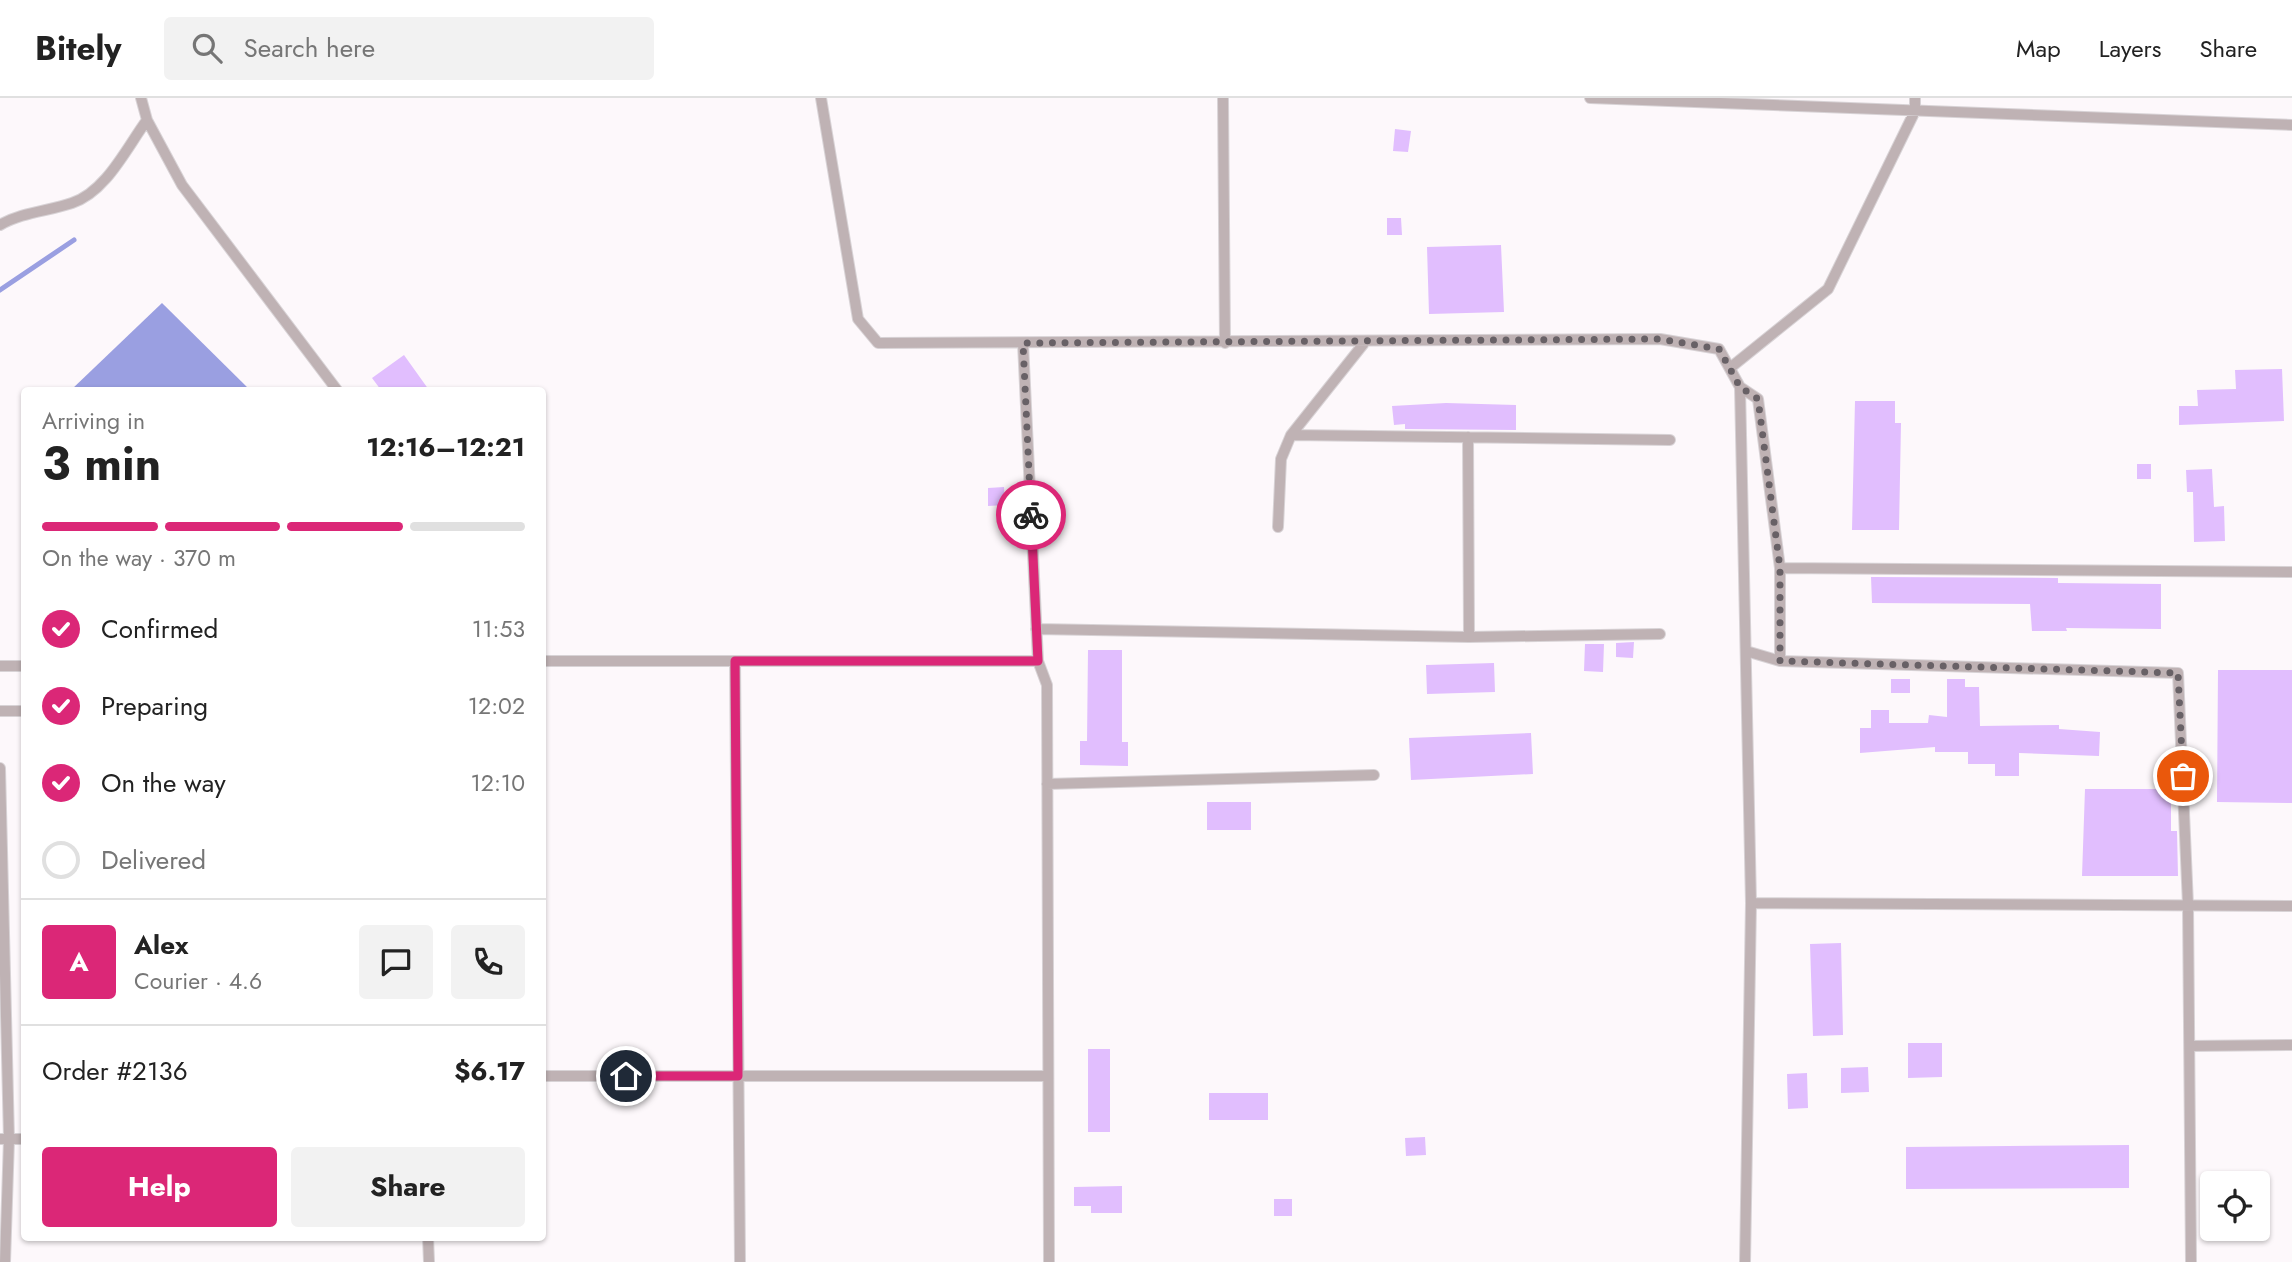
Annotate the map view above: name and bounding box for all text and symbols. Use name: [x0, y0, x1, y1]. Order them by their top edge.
search box: [164, 17, 654, 80]
text: Bitely: [35, 25, 122, 72]
icon: search: [188, 29, 226, 67]
text: Search here: [244, 29, 375, 67]
text: Map: [2016, 31, 2061, 66]
text: Layers: [2099, 31, 2161, 66]
text: Share: [2199, 31, 2257, 66]
text: Arriving in: [42, 404, 145, 438]
text: 12:16–12:21: [366, 428, 525, 466]
text: 3 min: [42, 431, 161, 497]
courier: [996, 480, 1066, 550]
icon: bike: [1012, 496, 1050, 534]
text: On the way · 370 m: [42, 541, 236, 575]
icon: check: [42, 610, 80, 648]
text: Confirmed: [101, 610, 218, 648]
text: 11:53: [472, 612, 525, 646]
icon: check: [42, 687, 80, 725]
text: Preparing: [101, 687, 208, 725]
text: 12:02: [468, 689, 525, 723]
pin: [2153, 746, 2213, 806]
icon: bag: [2164, 757, 2202, 795]
icon: check: [42, 764, 80, 802]
text: On the way: [101, 764, 226, 802]
text: 12:10: [471, 766, 525, 800]
text: Delivered: [101, 841, 206, 879]
button: chat: [359, 925, 433, 999]
button: phone: [451, 925, 525, 999]
text: Alex: [134, 926, 188, 964]
text: A: [69, 943, 89, 981]
text: Courier · 4.6: [134, 964, 262, 998]
pin: [596, 1046, 656, 1106]
text: Order #2136: [42, 1052, 188, 1090]
text: $6.17: [454, 1052, 525, 1090]
icon: home: [607, 1057, 645, 1095]
button: Help: [42, 1147, 277, 1227]
button: Share: [291, 1147, 525, 1227]
map controls: [2200, 1171, 2270, 1241]
button: locate: [2200, 1171, 2270, 1241]

